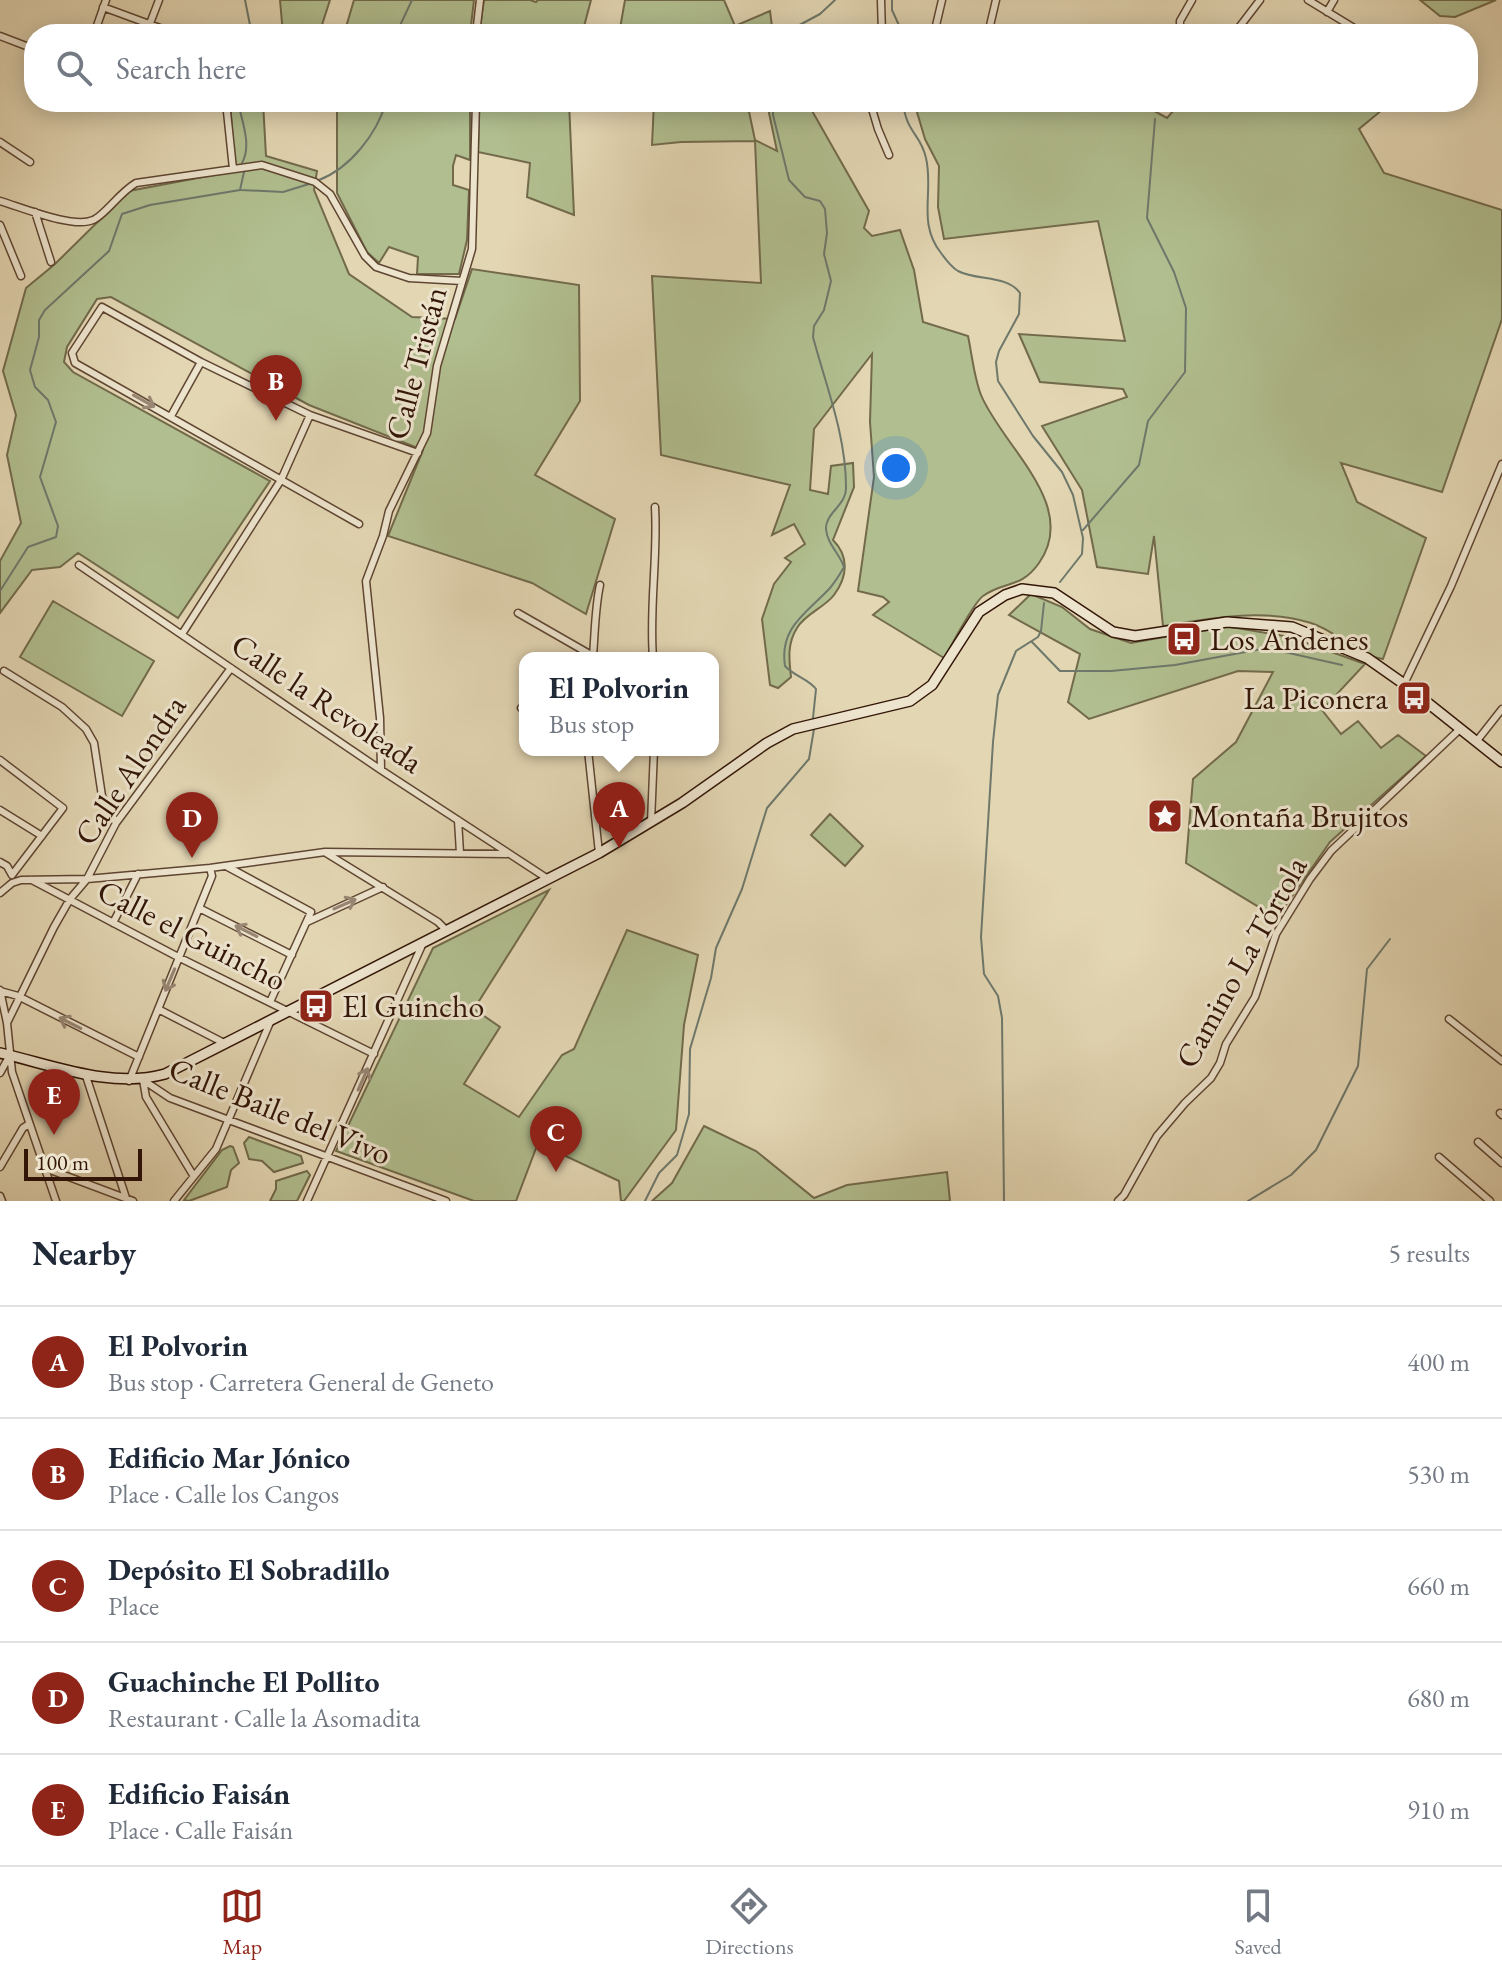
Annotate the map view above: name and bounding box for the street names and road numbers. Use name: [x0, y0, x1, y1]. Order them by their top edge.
street label: Calle Tristán: [375, 282, 457, 444]
street label: Calle la Revoleada: [223, 623, 431, 783]
street label: Calle Alondra: [65, 687, 196, 853]
street label: Camino La Tórtola: [1166, 849, 1317, 1075]
street label: Calle el Guincho: [90, 869, 294, 1001]
street label: Calle Baile del Vivo: [163, 1047, 397, 1175]

